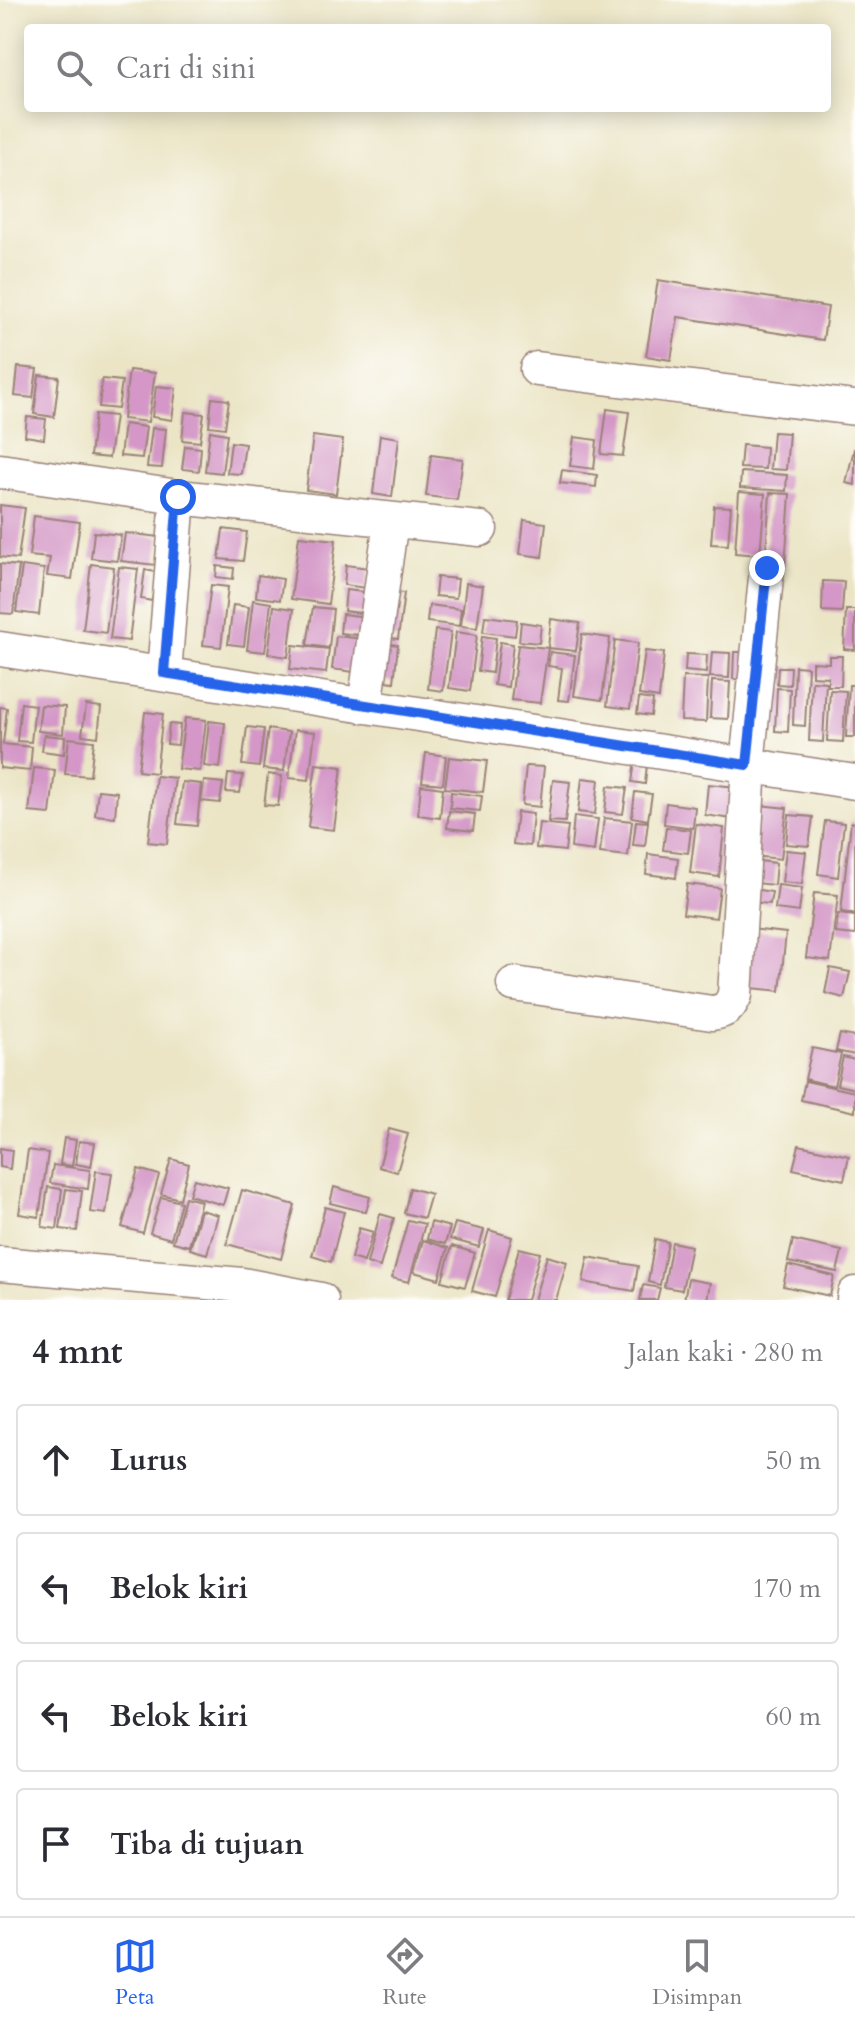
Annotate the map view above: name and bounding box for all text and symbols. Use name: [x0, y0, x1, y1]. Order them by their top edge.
search box: [24, 24, 831, 112]
icon: search: [52, 46, 96, 90]
text: Cari di sini: [116, 48, 256, 89]
route start: [160, 479, 196, 515]
route end: [749, 550, 785, 586]
text: 4 mnt: [32, 1329, 122, 1375]
text: Jalan kaki · 280 m: [627, 1335, 823, 1370]
icon: ahead: [34, 1438, 78, 1482]
text: Lurus: [110, 1440, 187, 1481]
text: 50 m: [765, 1443, 821, 1478]
icon: left: [34, 1566, 78, 1610]
text: Belok kiri: [110, 1568, 248, 1609]
text: 170 m: [752, 1571, 821, 1606]
icon: left: [34, 1694, 78, 1738]
text: Belok kiri: [110, 1696, 248, 1737]
text: 60 m: [765, 1699, 821, 1734]
icon: arrive: [34, 1822, 78, 1866]
text: Tiba di tujuan: [110, 1824, 304, 1865]
tab: Peta: [113, 1934, 157, 2012]
tab: Rute: [382, 1934, 427, 2012]
tab: Disimpan: [652, 1934, 742, 2012]

